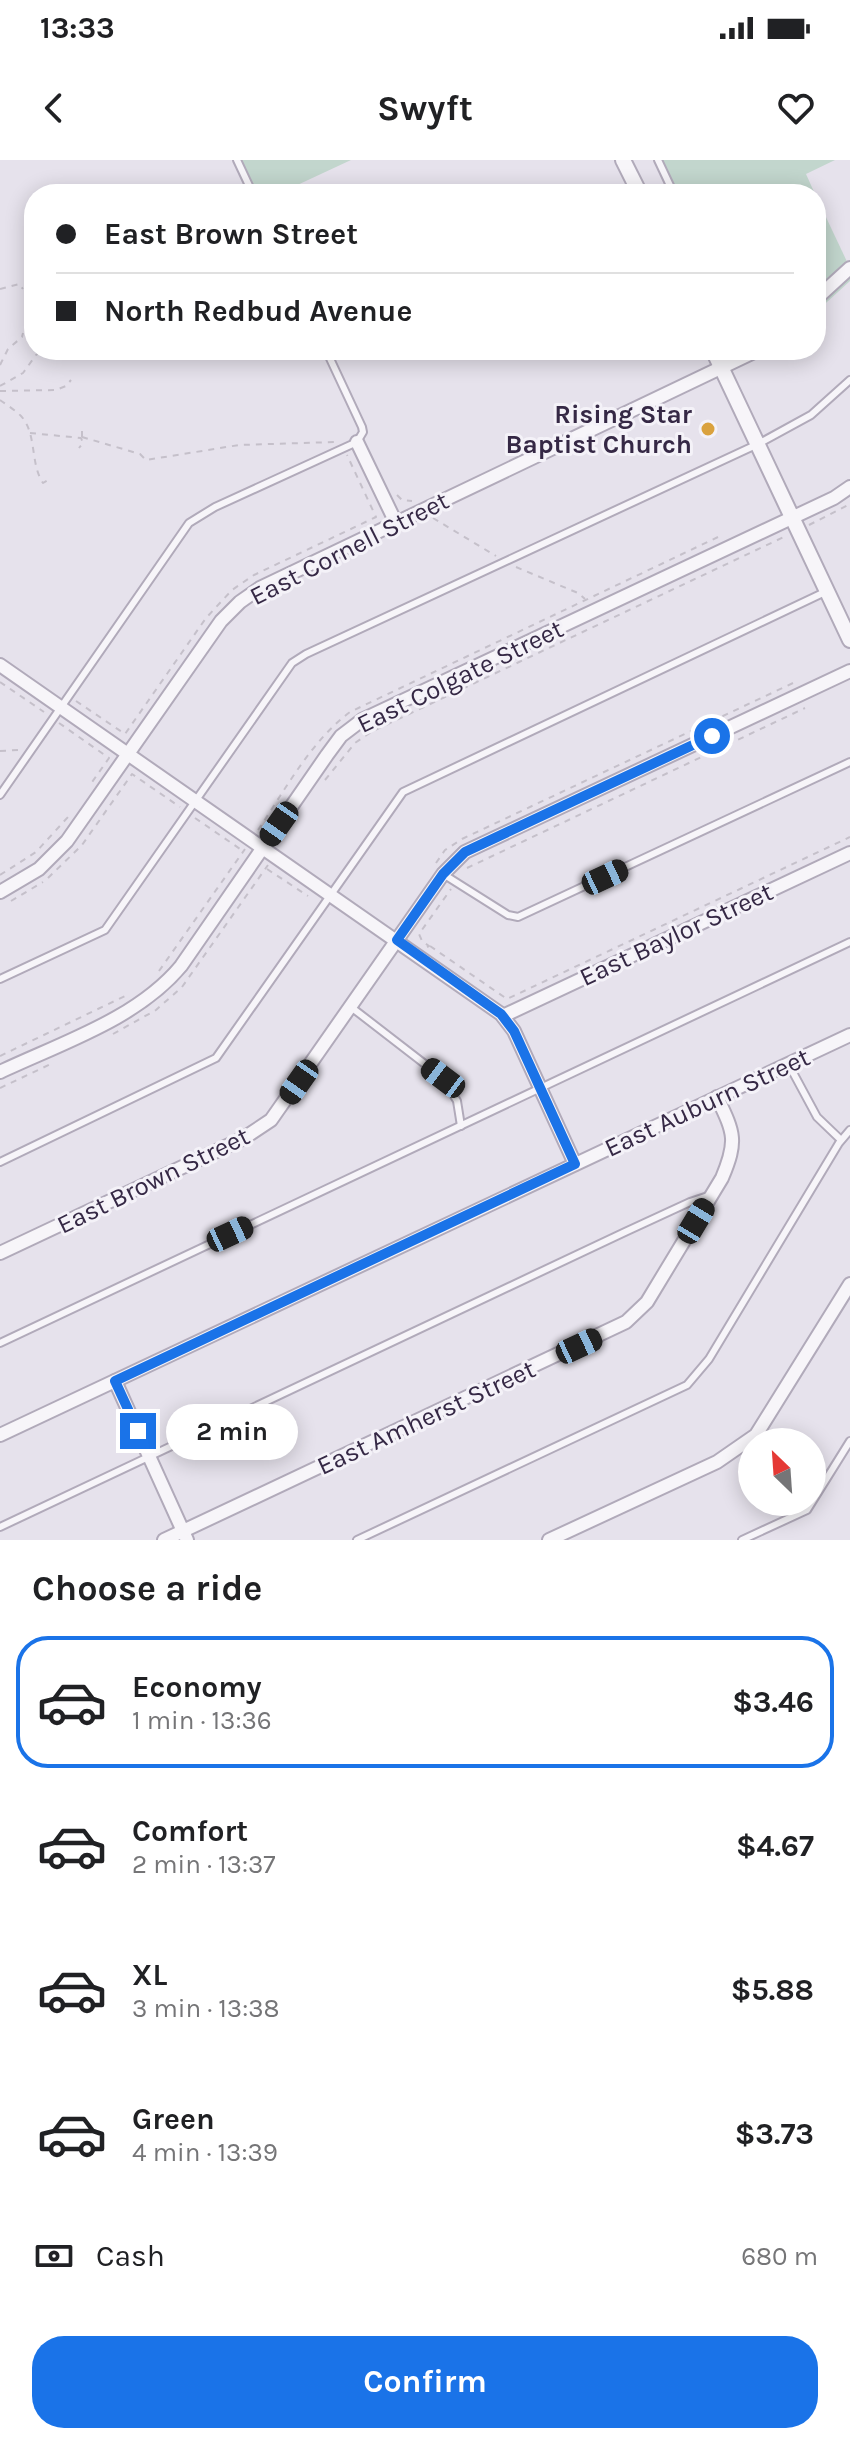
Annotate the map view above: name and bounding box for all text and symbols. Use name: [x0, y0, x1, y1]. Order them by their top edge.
text: 13:33: [40, 10, 115, 46]
icon: back: [32, 86, 76, 130]
icon: heart: [774, 86, 818, 130]
text: Swyft: [377, 87, 473, 129]
text: East Brown Street: [104, 216, 358, 252]
text: North Redbud Avenue: [104, 293, 412, 329]
place label: Rising Star Baptist Church: [506, 399, 693, 460]
marker: Rising Star Baptist Church: [699, 420, 717, 438]
street label: East Cornell Street: [245, 485, 454, 612]
street label: East Colgate Street: [352, 613, 569, 740]
route start: [694, 718, 730, 754]
car: [255, 797, 303, 851]
car: [578, 856, 632, 898]
street label: East Baylor Street: [575, 876, 778, 993]
street label: East Auburn Street: [600, 1041, 815, 1164]
car: [417, 1054, 469, 1102]
car: [275, 1055, 323, 1109]
street label: East Brown Street: [52, 1120, 255, 1240]
car: [673, 1194, 719, 1248]
car: [203, 1213, 257, 1255]
car: [552, 1325, 606, 1367]
street label: East Amherst Street: [312, 1353, 540, 1482]
callout: 2 min: [166, 1403, 298, 1459]
route end: [120, 1413, 156, 1449]
text: 2 min: [196, 1416, 268, 1447]
north arrow: [738, 1428, 826, 1516]
map controls: [738, 1428, 826, 1516]
text: Choose a ride: [32, 1567, 262, 1609]
icon: car: [36, 1666, 108, 1738]
text: Economy: [132, 1669, 262, 1705]
text: $3.46: [732, 1684, 814, 1720]
text: 1 min · 13:36: [132, 1705, 272, 1736]
icon: car: [36, 1810, 108, 1882]
text: Comfort: [132, 1813, 248, 1849]
text: $4.67: [736, 1828, 814, 1864]
text: 2 min · 13:37: [132, 1849, 276, 1880]
icon: car: [36, 1954, 108, 2026]
text: XL: [132, 1957, 167, 1993]
text: $5.88: [731, 1972, 814, 2008]
text: 3 min · 13:38: [132, 1993, 280, 2024]
icon: car: [36, 2098, 108, 2170]
text: Green: [132, 2101, 215, 2137]
text: $3.73: [735, 2116, 814, 2152]
text: 4 min · 13:39: [132, 2137, 278, 2168]
icon: cash: [32, 2234, 76, 2278]
text: Cash: [96, 2238, 165, 2274]
text: 680 m: [741, 2241, 818, 2272]
button: Confirm: [32, 2336, 818, 2428]

